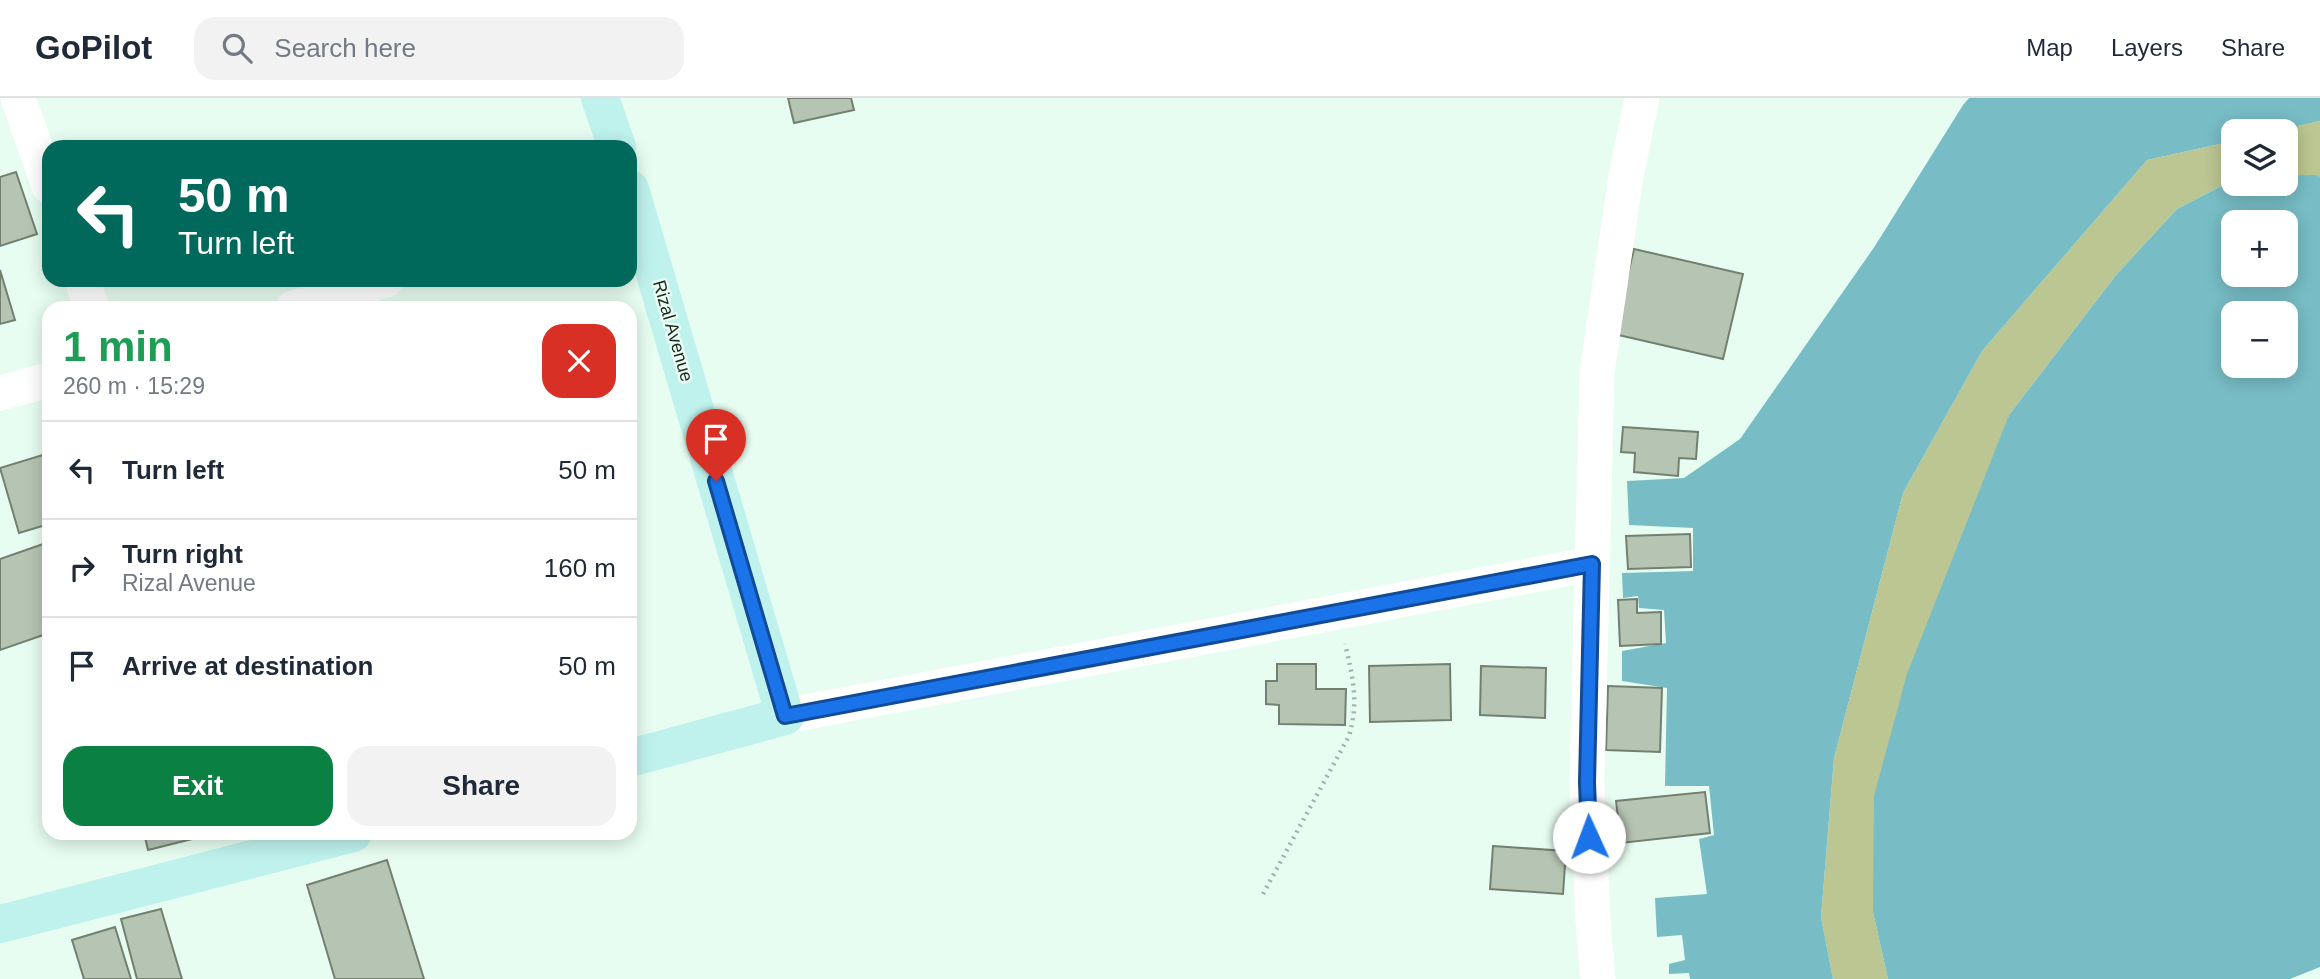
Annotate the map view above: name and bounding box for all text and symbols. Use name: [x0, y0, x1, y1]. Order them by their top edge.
search box: [194, 17, 684, 80]
text: GoPilot: [35, 29, 152, 66]
icon: search: [218, 29, 256, 67]
text: Search here: [274, 33, 416, 63]
text: Map: [2026, 34, 2073, 61]
text: Layers: [2111, 34, 2183, 61]
text: Share: [2221, 34, 2285, 61]
map controls: [2221, 119, 2298, 378]
button: layers: [2221, 119, 2298, 196]
icon: left: [63, 168, 154, 259]
text: 50 m: [178, 168, 290, 222]
button: +: [2221, 210, 2298, 287]
text: Turn left: [178, 225, 294, 261]
street label: Rizal Avenue: [649, 278, 697, 384]
button: −: [2221, 301, 2298, 378]
text: 1 min: [63, 323, 173, 370]
button: close: [542, 324, 616, 398]
text: 260 m · 15:29: [63, 373, 205, 399]
pin: [686, 409, 746, 481]
icon: arrive: [697, 420, 735, 458]
icon: left: [63, 451, 101, 489]
text: Turn left: [122, 455, 224, 485]
text: 50 m: [558, 455, 616, 485]
text: Turn right: [122, 539, 243, 569]
icon: right: [63, 549, 101, 587]
text: 160 m: [544, 553, 616, 583]
text: Rizal Avenue: [122, 570, 256, 596]
icon: arrive: [63, 647, 101, 685]
text: Arrive at destination: [122, 651, 373, 681]
text: 50 m: [558, 651, 616, 681]
button: Exit: [63, 746, 333, 826]
button: Share: [347, 746, 616, 826]
position arrow: [1552, 800, 1626, 874]

